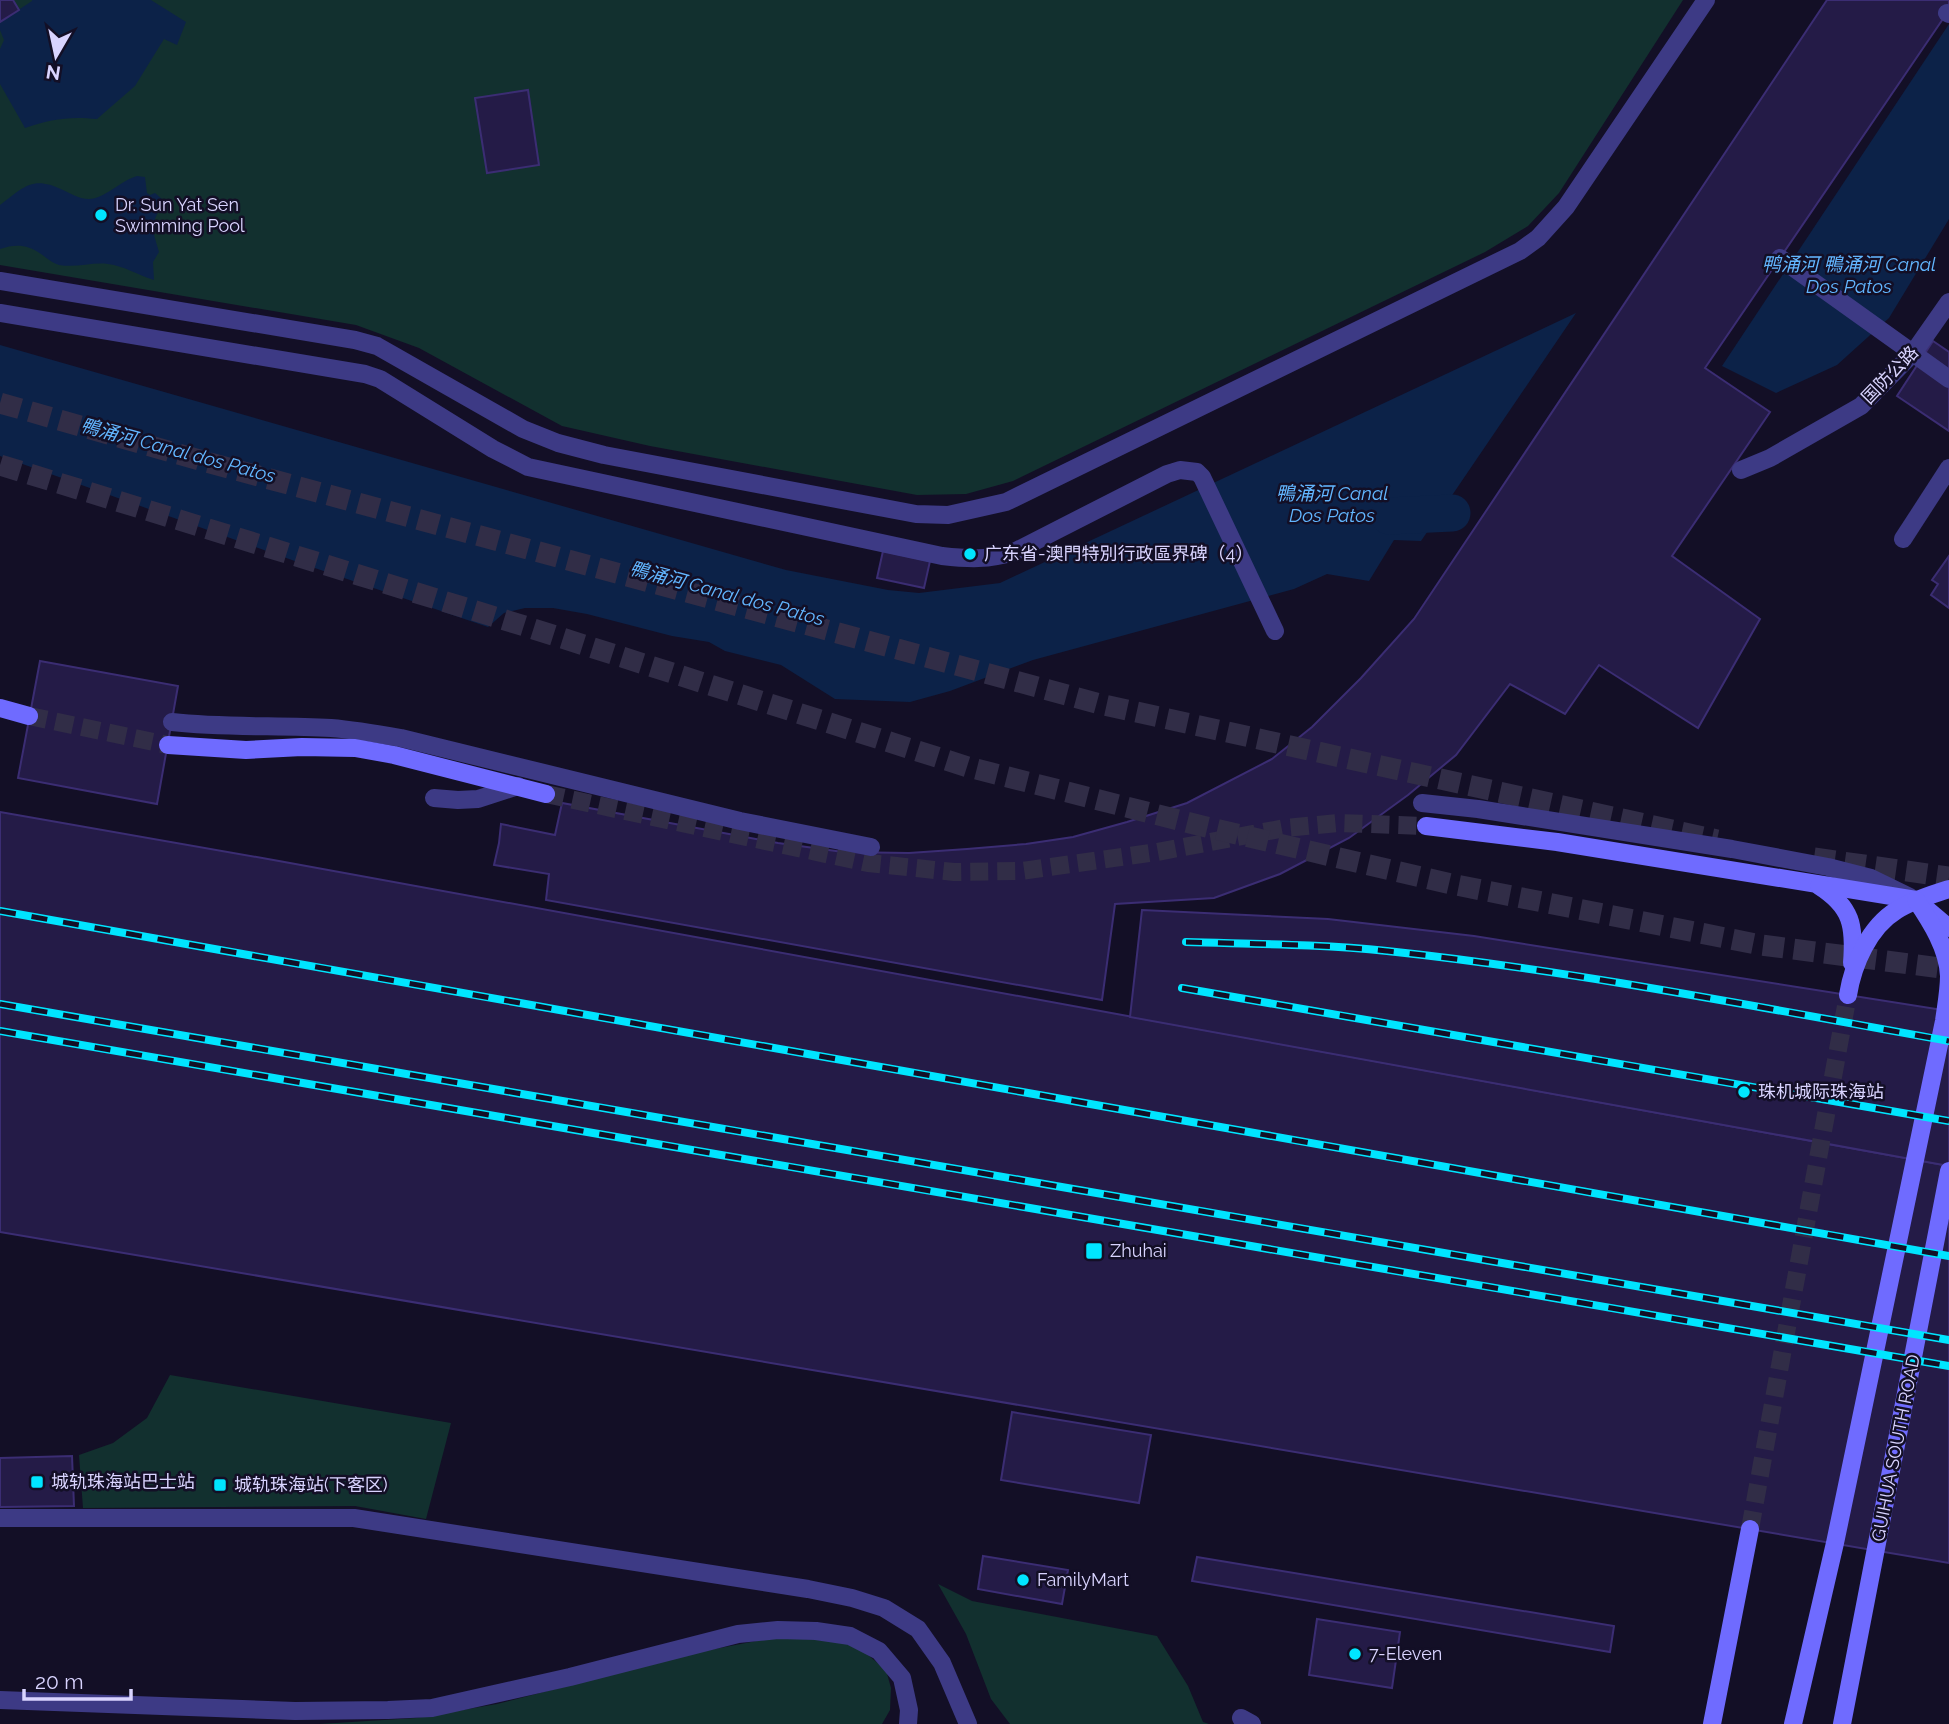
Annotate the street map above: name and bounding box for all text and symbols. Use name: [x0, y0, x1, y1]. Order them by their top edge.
north arrow: [21, 21, 91, 91]
text: N: [44, 61, 62, 85]
place label: Dr. Sun Yat Sen Swimming Pool: [115, 194, 245, 236]
marker: Dr. Sun Yat Sen Swimming Pool: [93, 207, 109, 223]
water label: 鸭涌河 鴨涌河 Canal Dos Patos: [1762, 253, 1936, 297]
street label: 国防公路: [1857, 341, 1922, 408]
water label: 鴨涌河 Canal dos Patos: [78, 413, 278, 487]
water label: 鴨涌河 Canal Dos Patos: [1276, 482, 1388, 526]
place label: 广东省-澳門特別行政區界碑（4）: [984, 543, 1253, 564]
marker: 广东省-澳門特別行政區界碑（4）: [962, 546, 978, 562]
water label: 鴨涌河 Canal dos Patos: [627, 556, 827, 630]
place label: 珠机城际珠海站: [1758, 1081, 1884, 1102]
marker: 珠机城际珠海站: [1736, 1084, 1752, 1100]
place label: Zhuhai: [1110, 1240, 1167, 1261]
marker: Zhuhai: [1084, 1241, 1104, 1261]
street label: GUIHUA SOUTH ROAD: [1867, 1352, 1924, 1543]
place label: 城轨珠海站巴士站: [51, 1471, 195, 1492]
marker: 城轨珠海站巴士站: [29, 1474, 45, 1490]
place label: 城轨珠海站(下客区): [234, 1474, 388, 1495]
marker: 城轨珠海站(下客区): [212, 1477, 228, 1493]
place label: FamilyMart: [1037, 1569, 1129, 1590]
marker: FamilyMart: [1015, 1572, 1031, 1588]
place label: 7-Eleven: [1369, 1643, 1442, 1664]
marker: 7-Eleven: [1347, 1646, 1363, 1662]
scale bar: [24, 1658, 131, 1702]
text: 20 m: [35, 1669, 83, 1694]

